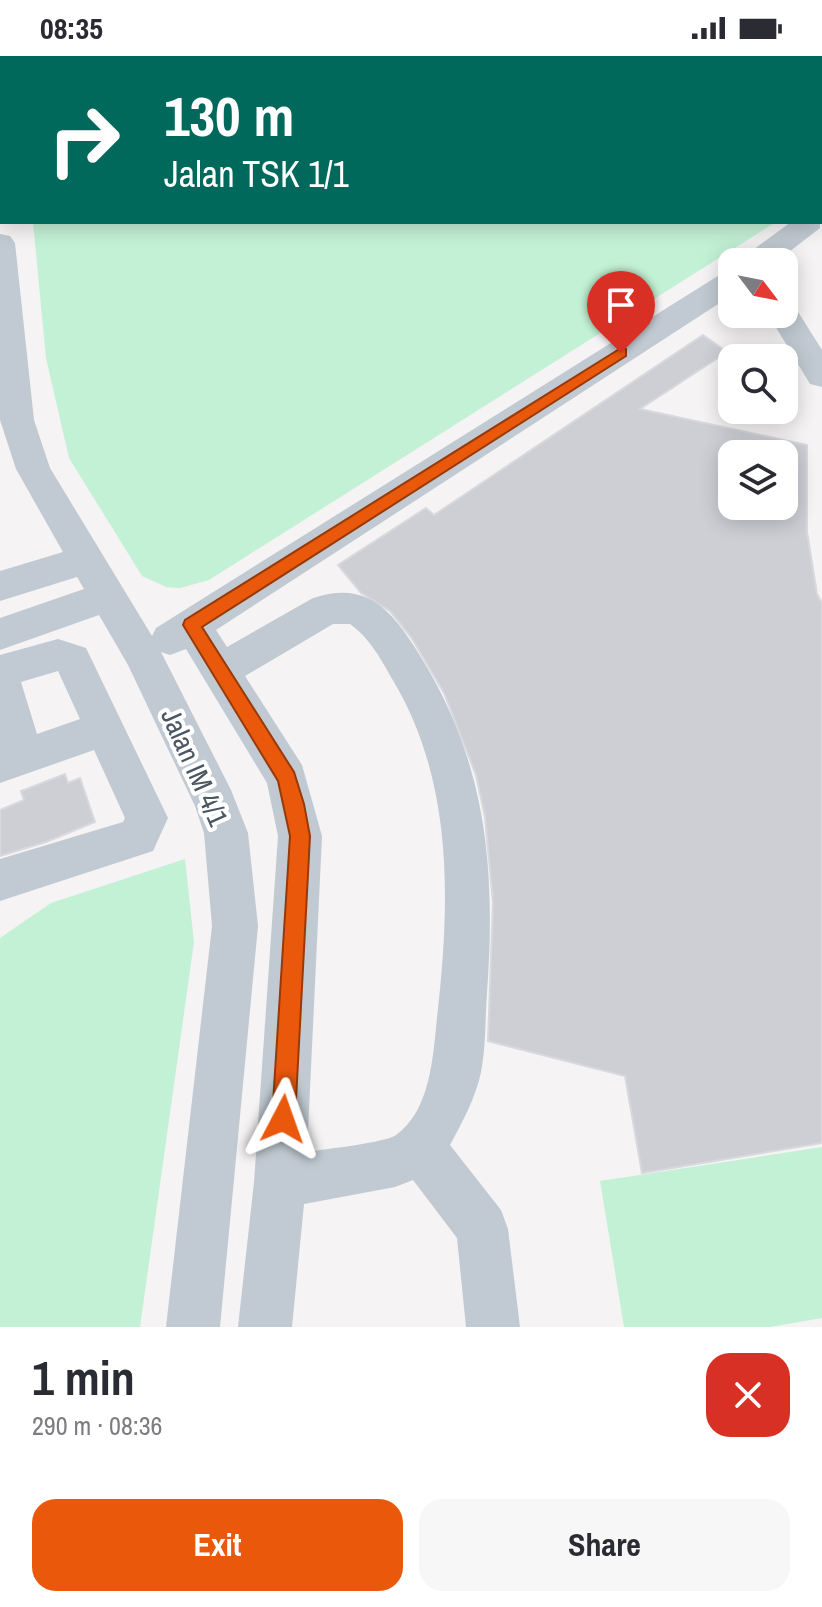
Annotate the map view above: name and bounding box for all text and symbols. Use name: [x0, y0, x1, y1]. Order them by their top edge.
text: 08:35: [40, 8, 103, 48]
text: 130 m: [164, 78, 294, 153]
icon: right: [32, 88, 136, 192]
text: Jalan TSK 1/1: [164, 150, 349, 198]
north arrow: [718, 248, 798, 328]
map controls: [718, 248, 798, 520]
pin: [587, 271, 655, 353]
icon: arrive: [599, 283, 643, 327]
button: search: [718, 344, 798, 424]
button: layers: [718, 440, 798, 520]
street label: Jalan IM 4/1: [152, 702, 238, 832]
position arrow: [241, 1077, 325, 1161]
text: 1 min: [32, 1345, 135, 1410]
button: close: [706, 1353, 790, 1437]
text: 290 m · 08:36: [32, 1408, 162, 1443]
button: Exit: [32, 1499, 403, 1591]
button: Share: [419, 1499, 790, 1591]

